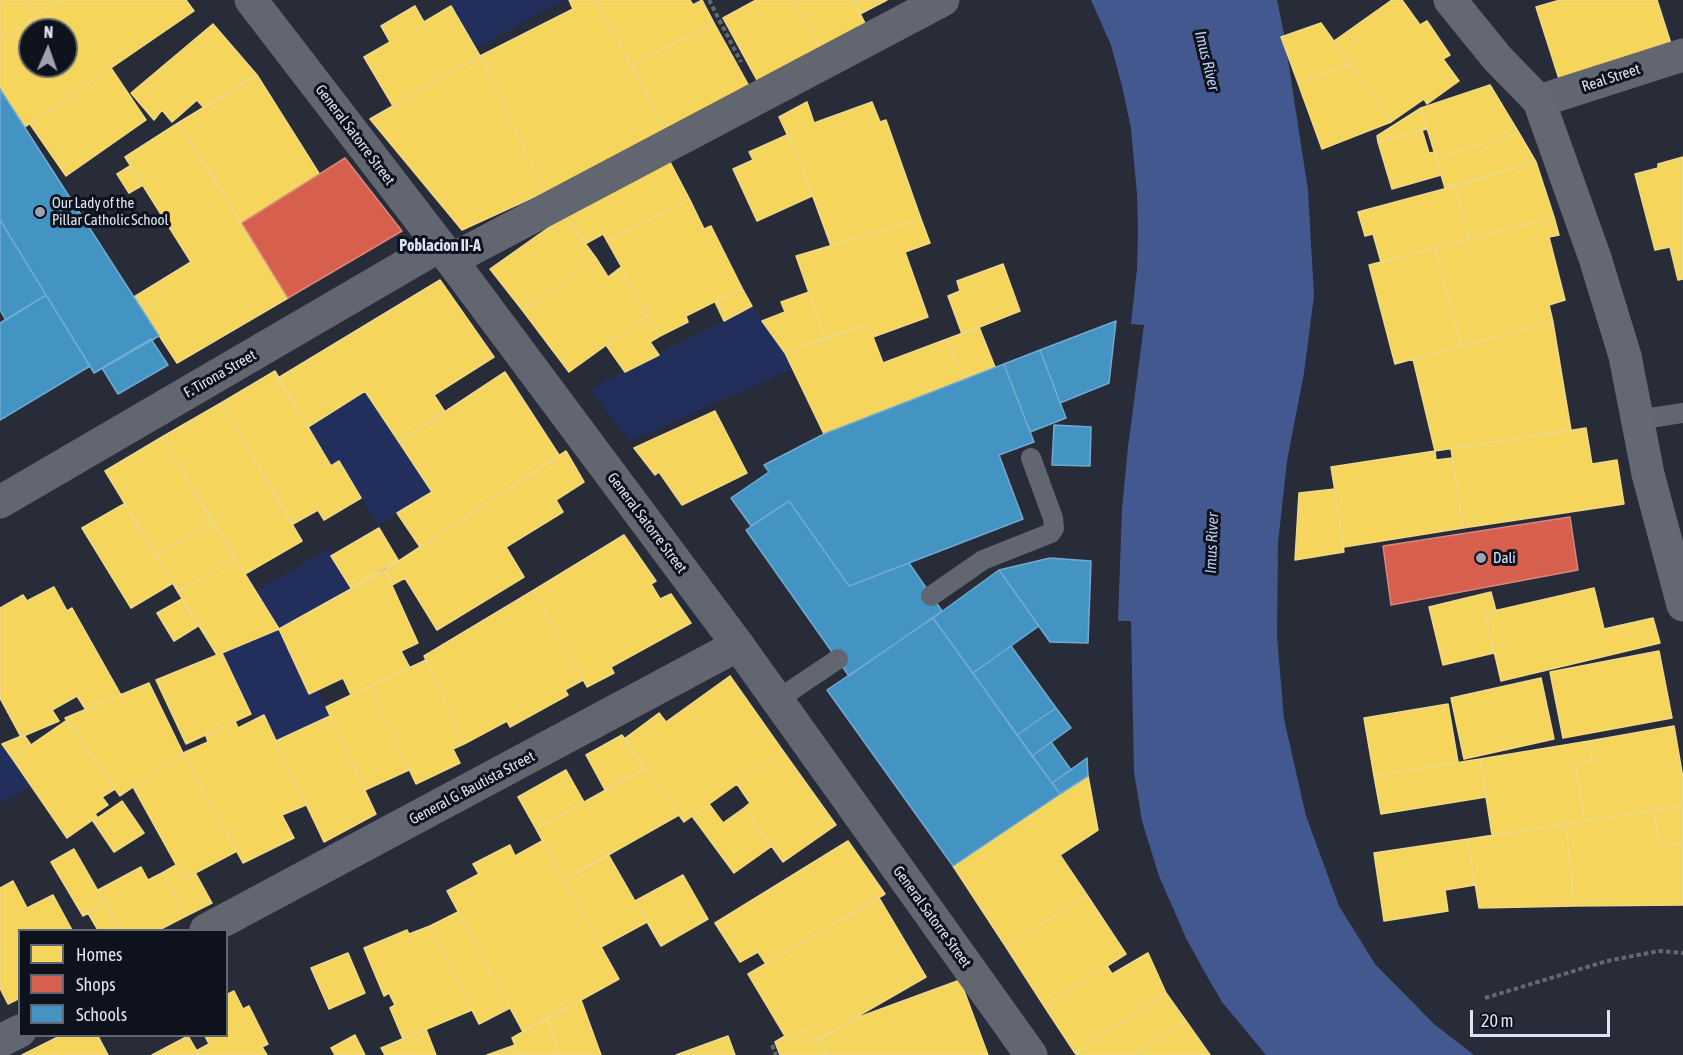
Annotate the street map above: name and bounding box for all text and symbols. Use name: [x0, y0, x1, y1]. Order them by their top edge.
north arrow: [18, 18, 78, 78]
text: N: [44, 23, 54, 41]
water label: Imus River: [1190, 29, 1224, 93]
street label: Real Street: [1580, 60, 1642, 96]
street label: General Satorre Street: [311, 81, 399, 189]
place label: Our Lady of the Pillar Catholic School: [52, 194, 169, 229]
marker: Our Lady of the Pillar Catholic School: [33, 205, 47, 219]
district label: Poblacion II-A: [399, 236, 481, 256]
street label: F. Tirona Street: [181, 346, 259, 402]
street label: General Satorre Street: [603, 469, 691, 577]
water label: Imus River: [1201, 512, 1223, 574]
place label: Dali: [1493, 549, 1516, 567]
marker: Dali: [1474, 551, 1488, 565]
street label: General G. Bautista Street: [406, 747, 538, 829]
street label: General Satorre Street: [889, 863, 975, 971]
legend: [18, 929, 228, 1037]
text: Homes: [76, 944, 122, 965]
text: Shops: [76, 974, 116, 995]
scale bar: [1473, 998, 1612, 1036]
text: Schools: [76, 1004, 127, 1025]
text: 20 m: [1481, 1010, 1513, 1031]

